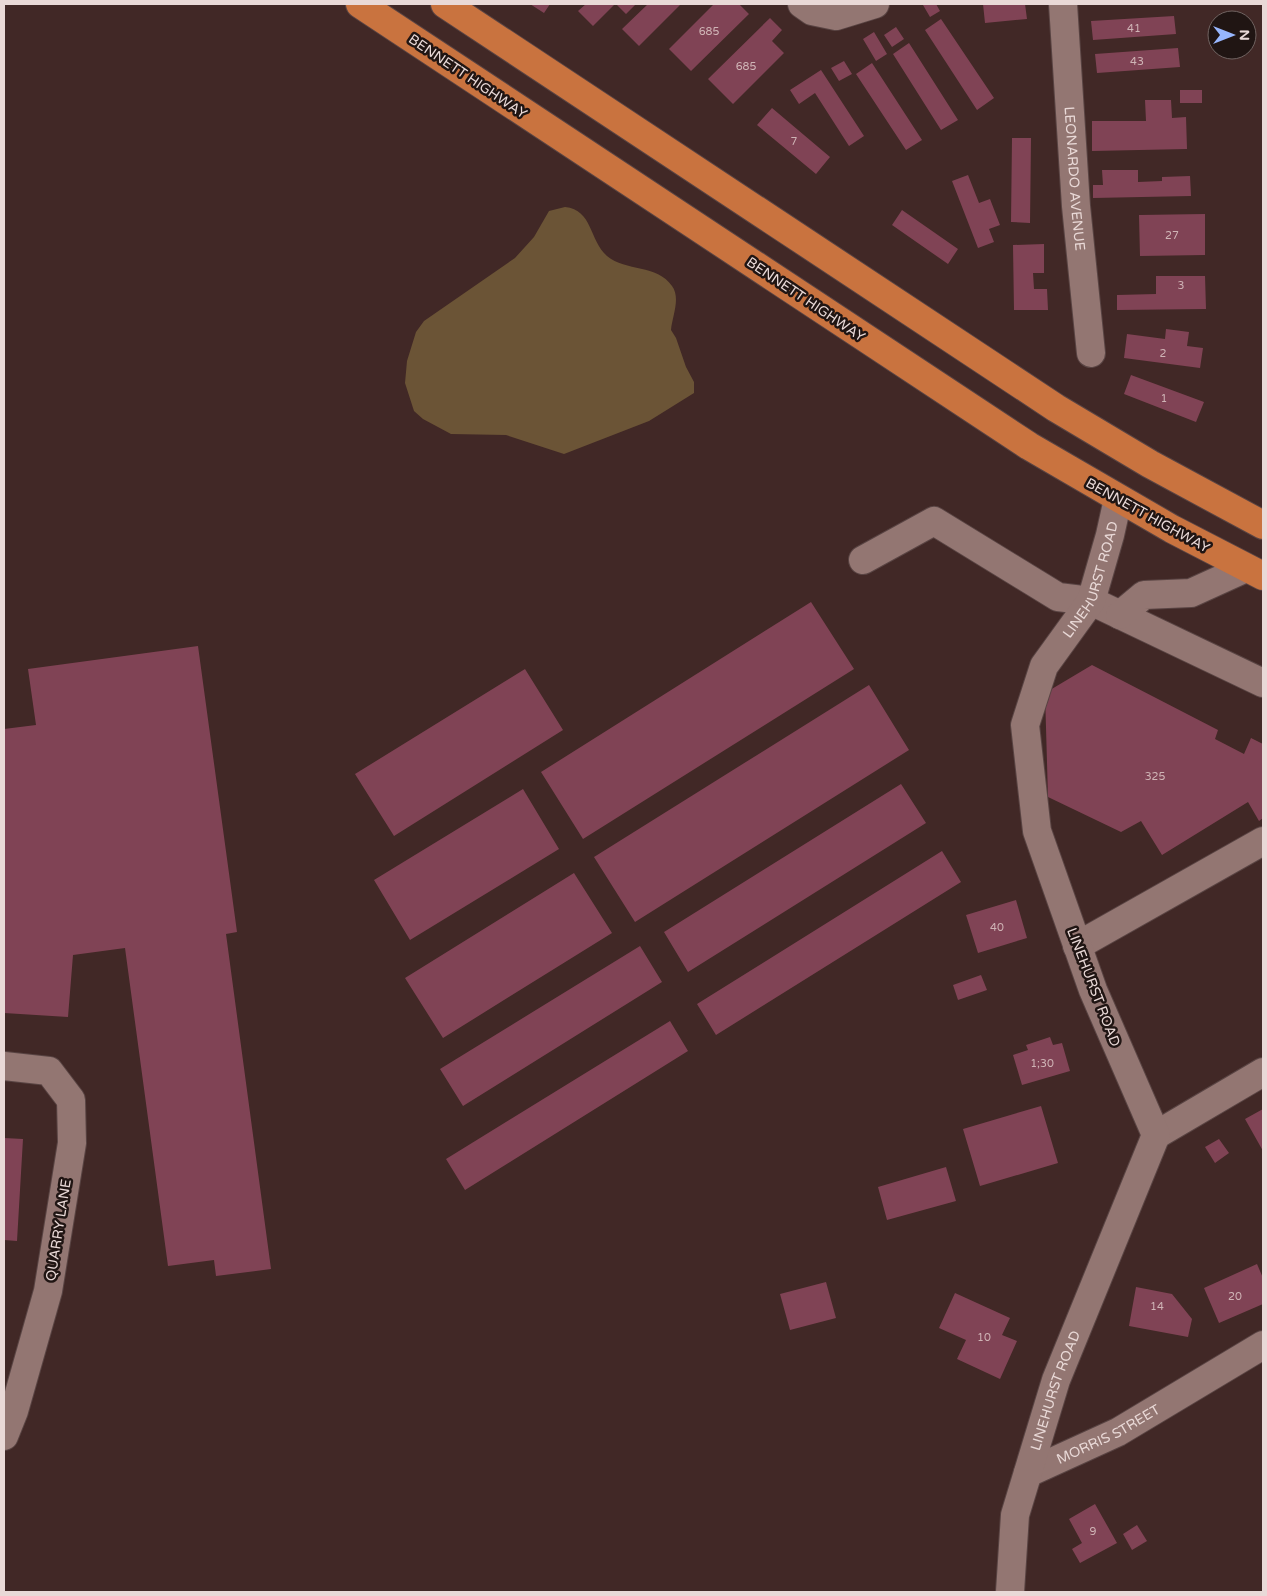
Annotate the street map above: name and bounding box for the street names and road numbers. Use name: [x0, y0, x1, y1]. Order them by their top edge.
street label: BENNETT HIGHWAY: [405, 30, 530, 122]
street label: LEONARDO AVENUE: [1061, 106, 1089, 252]
street label: BENNETT HIGHWAY: [743, 253, 868, 345]
street label: BENNETT HIGHWAY: [1083, 474, 1213, 557]
street label: LINEHURST ROAD: [1059, 520, 1122, 641]
street label: LINEHURST ROAD: [1063, 925, 1124, 1049]
street label: QUARRY LANE: [42, 1178, 75, 1282]
street label: LINEHURST ROAD: [1027, 1328, 1084, 1453]
street label: MORRIS STREET: [1054, 1401, 1163, 1468]

